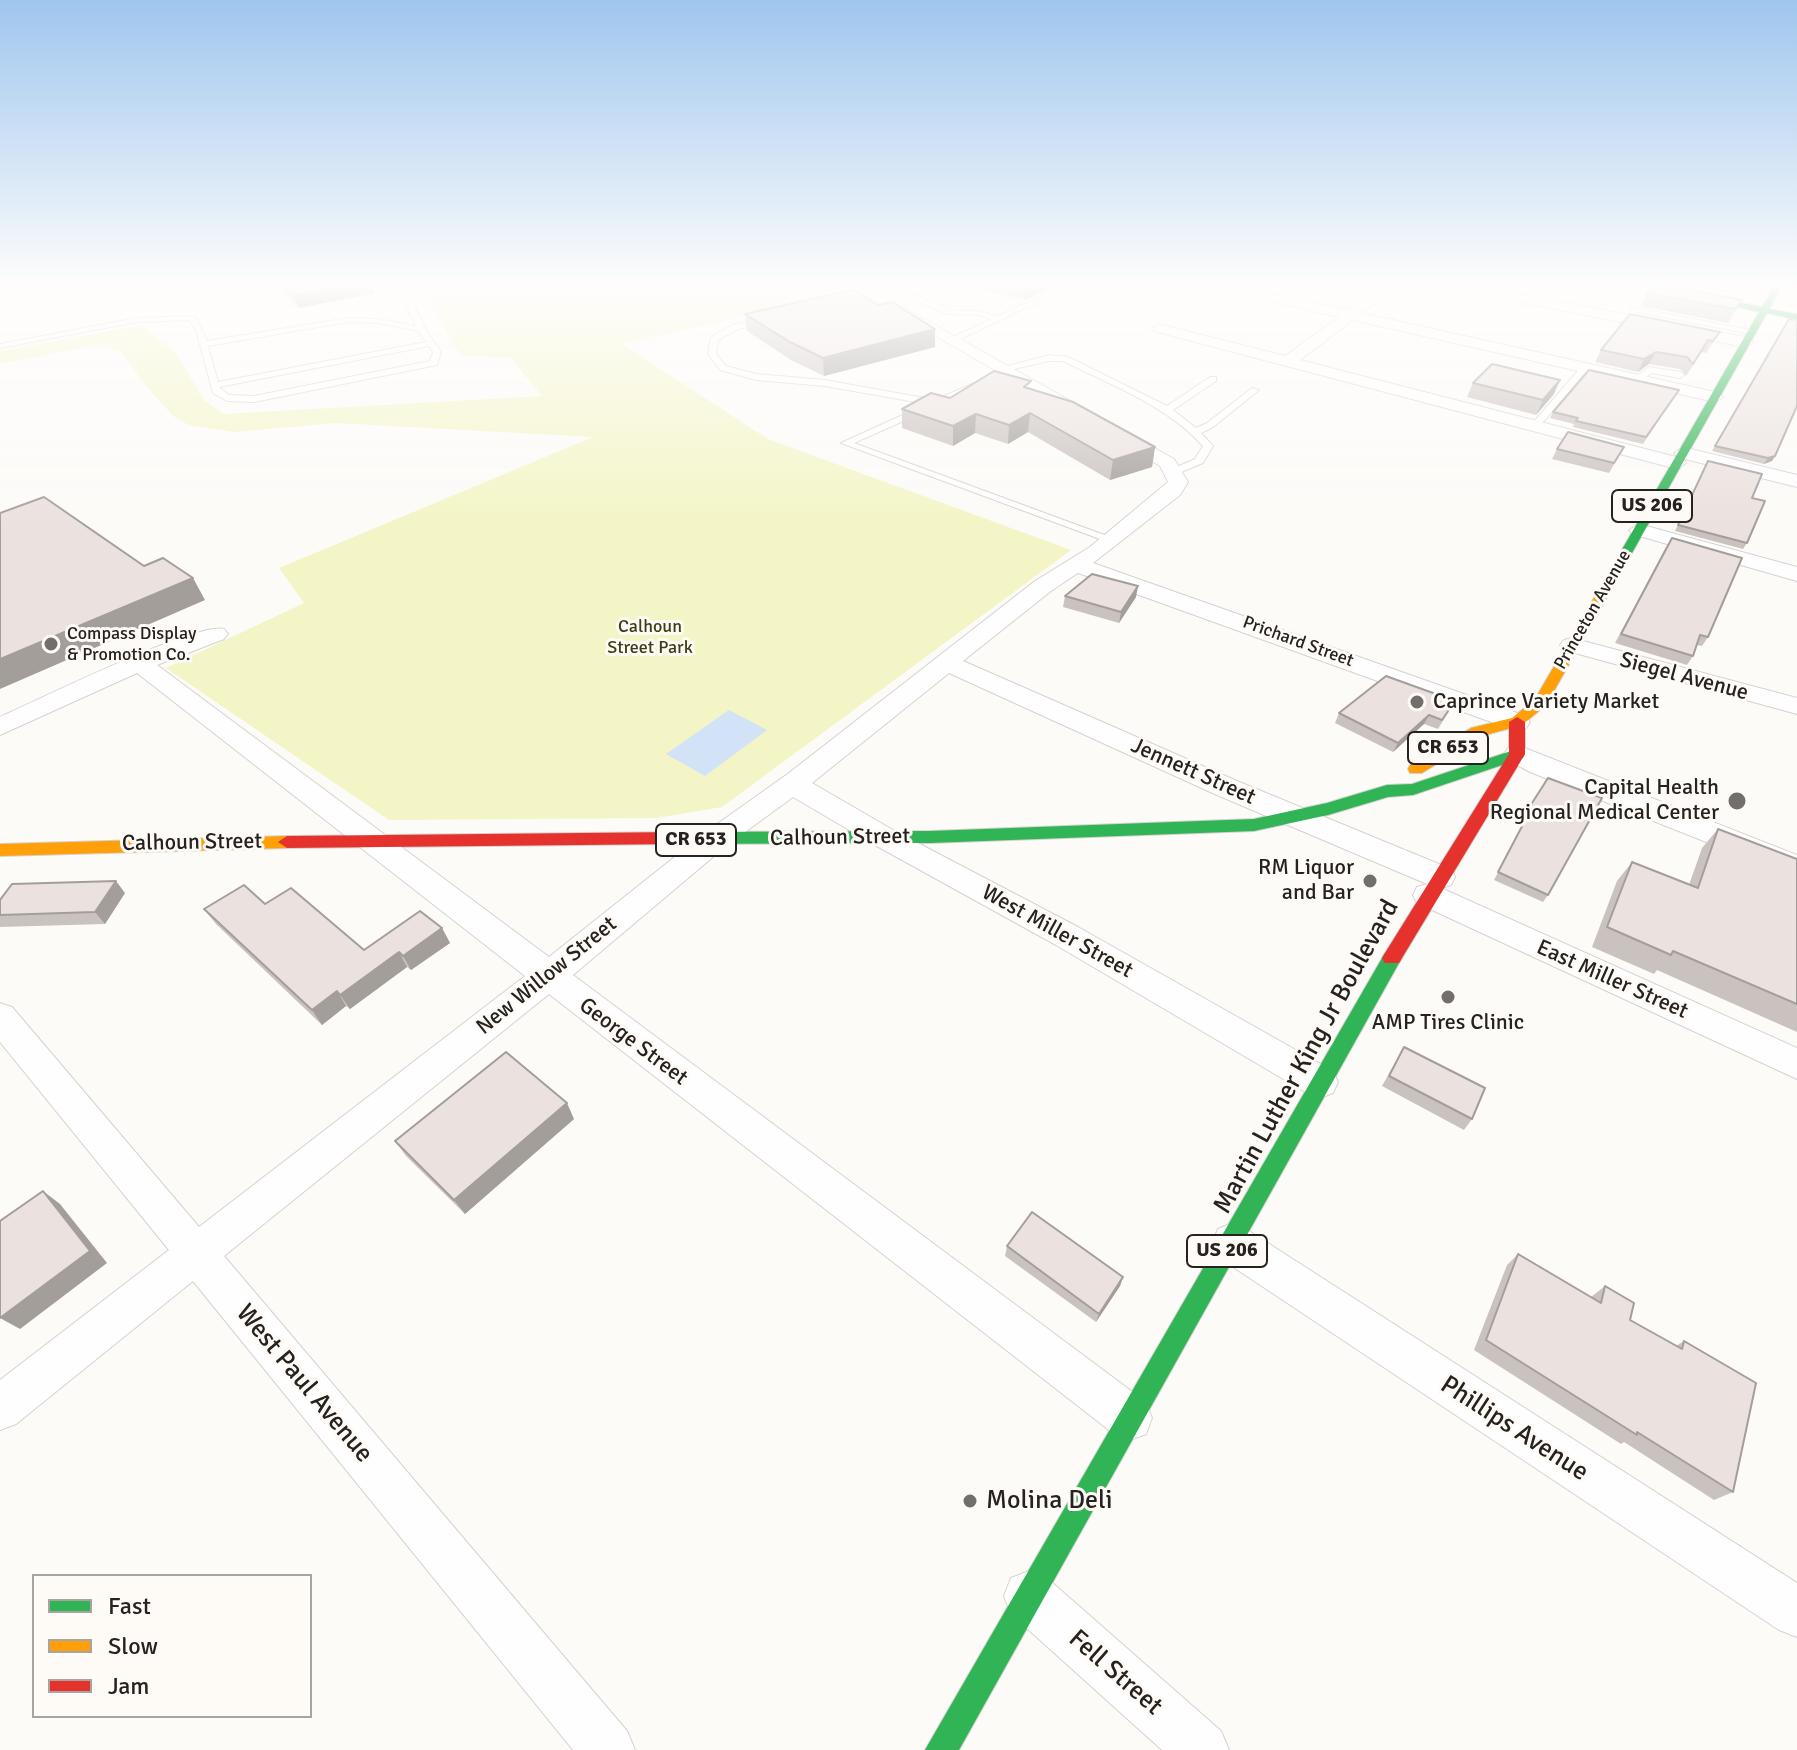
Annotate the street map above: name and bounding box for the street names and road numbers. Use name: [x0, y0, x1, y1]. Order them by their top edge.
road number: US 206: [1612, 490, 1692, 522]
street label: Princeton Avenue: [1550, 546, 1636, 674]
street label: Prichard Street: [1240, 612, 1356, 672]
street label: Siegel Avenue: [1617, 647, 1751, 707]
road number: CR 653: [1408, 732, 1488, 764]
street label: Jennett Street: [1127, 733, 1259, 811]
road number: CR 653: [656, 824, 736, 856]
street label: Calhoun Street: [770, 824, 910, 852]
street label: Calhoun Street: [122, 829, 262, 857]
street label: West Miller Street: [977, 880, 1137, 984]
street label: Martin Luther King Jr Boulevard: [1208, 895, 1406, 1219]
street label: New Willow Street: [472, 911, 622, 1041]
street label: East Miller Street: [1532, 935, 1692, 1025]
street label: George Street: [573, 993, 693, 1091]
road number: US 206: [1187, 1235, 1267, 1267]
street label: West Paul Avenue: [229, 1299, 379, 1469]
street label: Phillips Avenue: [1434, 1370, 1594, 1488]
street label: Fell Street: [1062, 1624, 1168, 1722]

